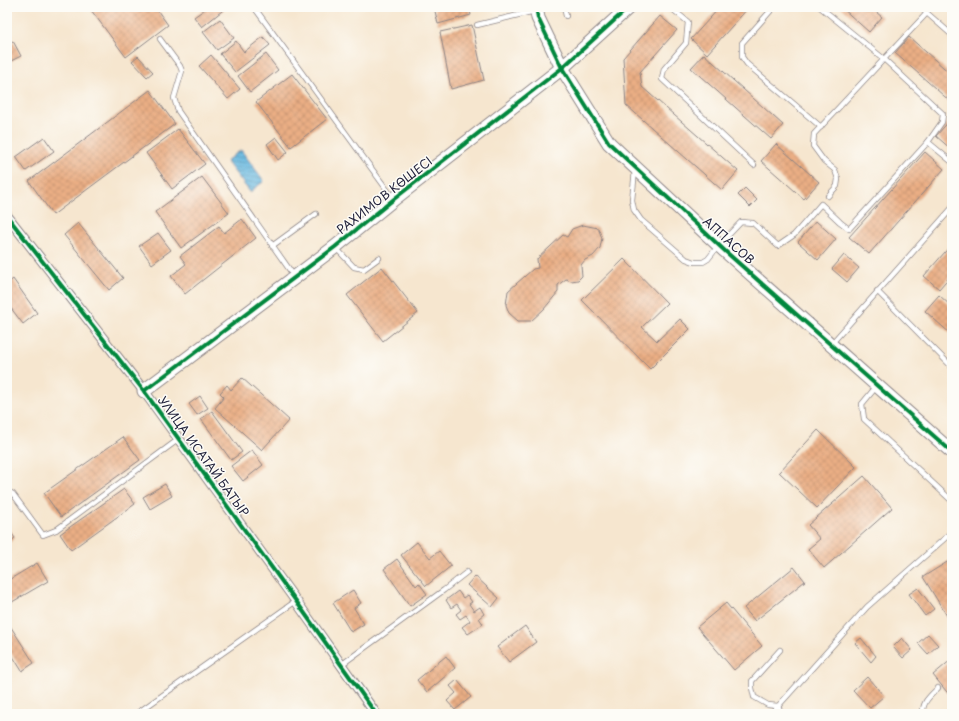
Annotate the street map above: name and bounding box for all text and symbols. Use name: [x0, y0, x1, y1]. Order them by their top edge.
street label: РАХИМОВ КӨШЕСІ: [332, 152, 436, 238]
street label: АППАСОВ: [699, 212, 759, 268]
street label: УЛИЦА ИСАТАЙ БАТЫР: [154, 392, 254, 520]

